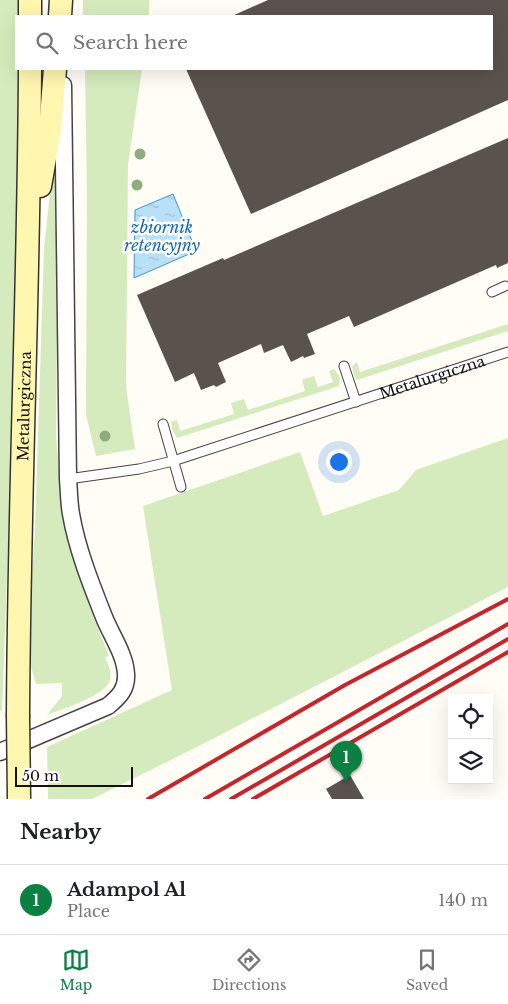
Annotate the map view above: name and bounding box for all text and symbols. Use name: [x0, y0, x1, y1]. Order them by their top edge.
search box: [15, 15, 493, 70]
icon: search: [33, 29, 61, 57]
text: Search here: [73, 31, 188, 54]
water label: zbiornik retencyjny: [124, 217, 201, 255]
street label: Metalurgiczna: [13, 350, 35, 461]
street label: Metalurgiczna: [377, 350, 488, 403]
your location: [326, 449, 352, 475]
map controls: [448, 694, 493, 784]
button: locate: [448, 694, 493, 739]
button: layers: [448, 739, 493, 784]
pin: 1: [330, 741, 362, 782]
scale bar: [15, 764, 132, 787]
text: 50 m: [22, 767, 59, 785]
text: Nearby: [20, 819, 101, 845]
text: Adampol Al: [67, 878, 186, 901]
text: 1: [33, 890, 39, 910]
text: 140 m: [438, 890, 488, 910]
text: Place: [67, 901, 110, 921]
tab: Map: [60, 946, 92, 994]
tab: Directions: [212, 946, 286, 994]
tab: Saved: [406, 946, 448, 994]

